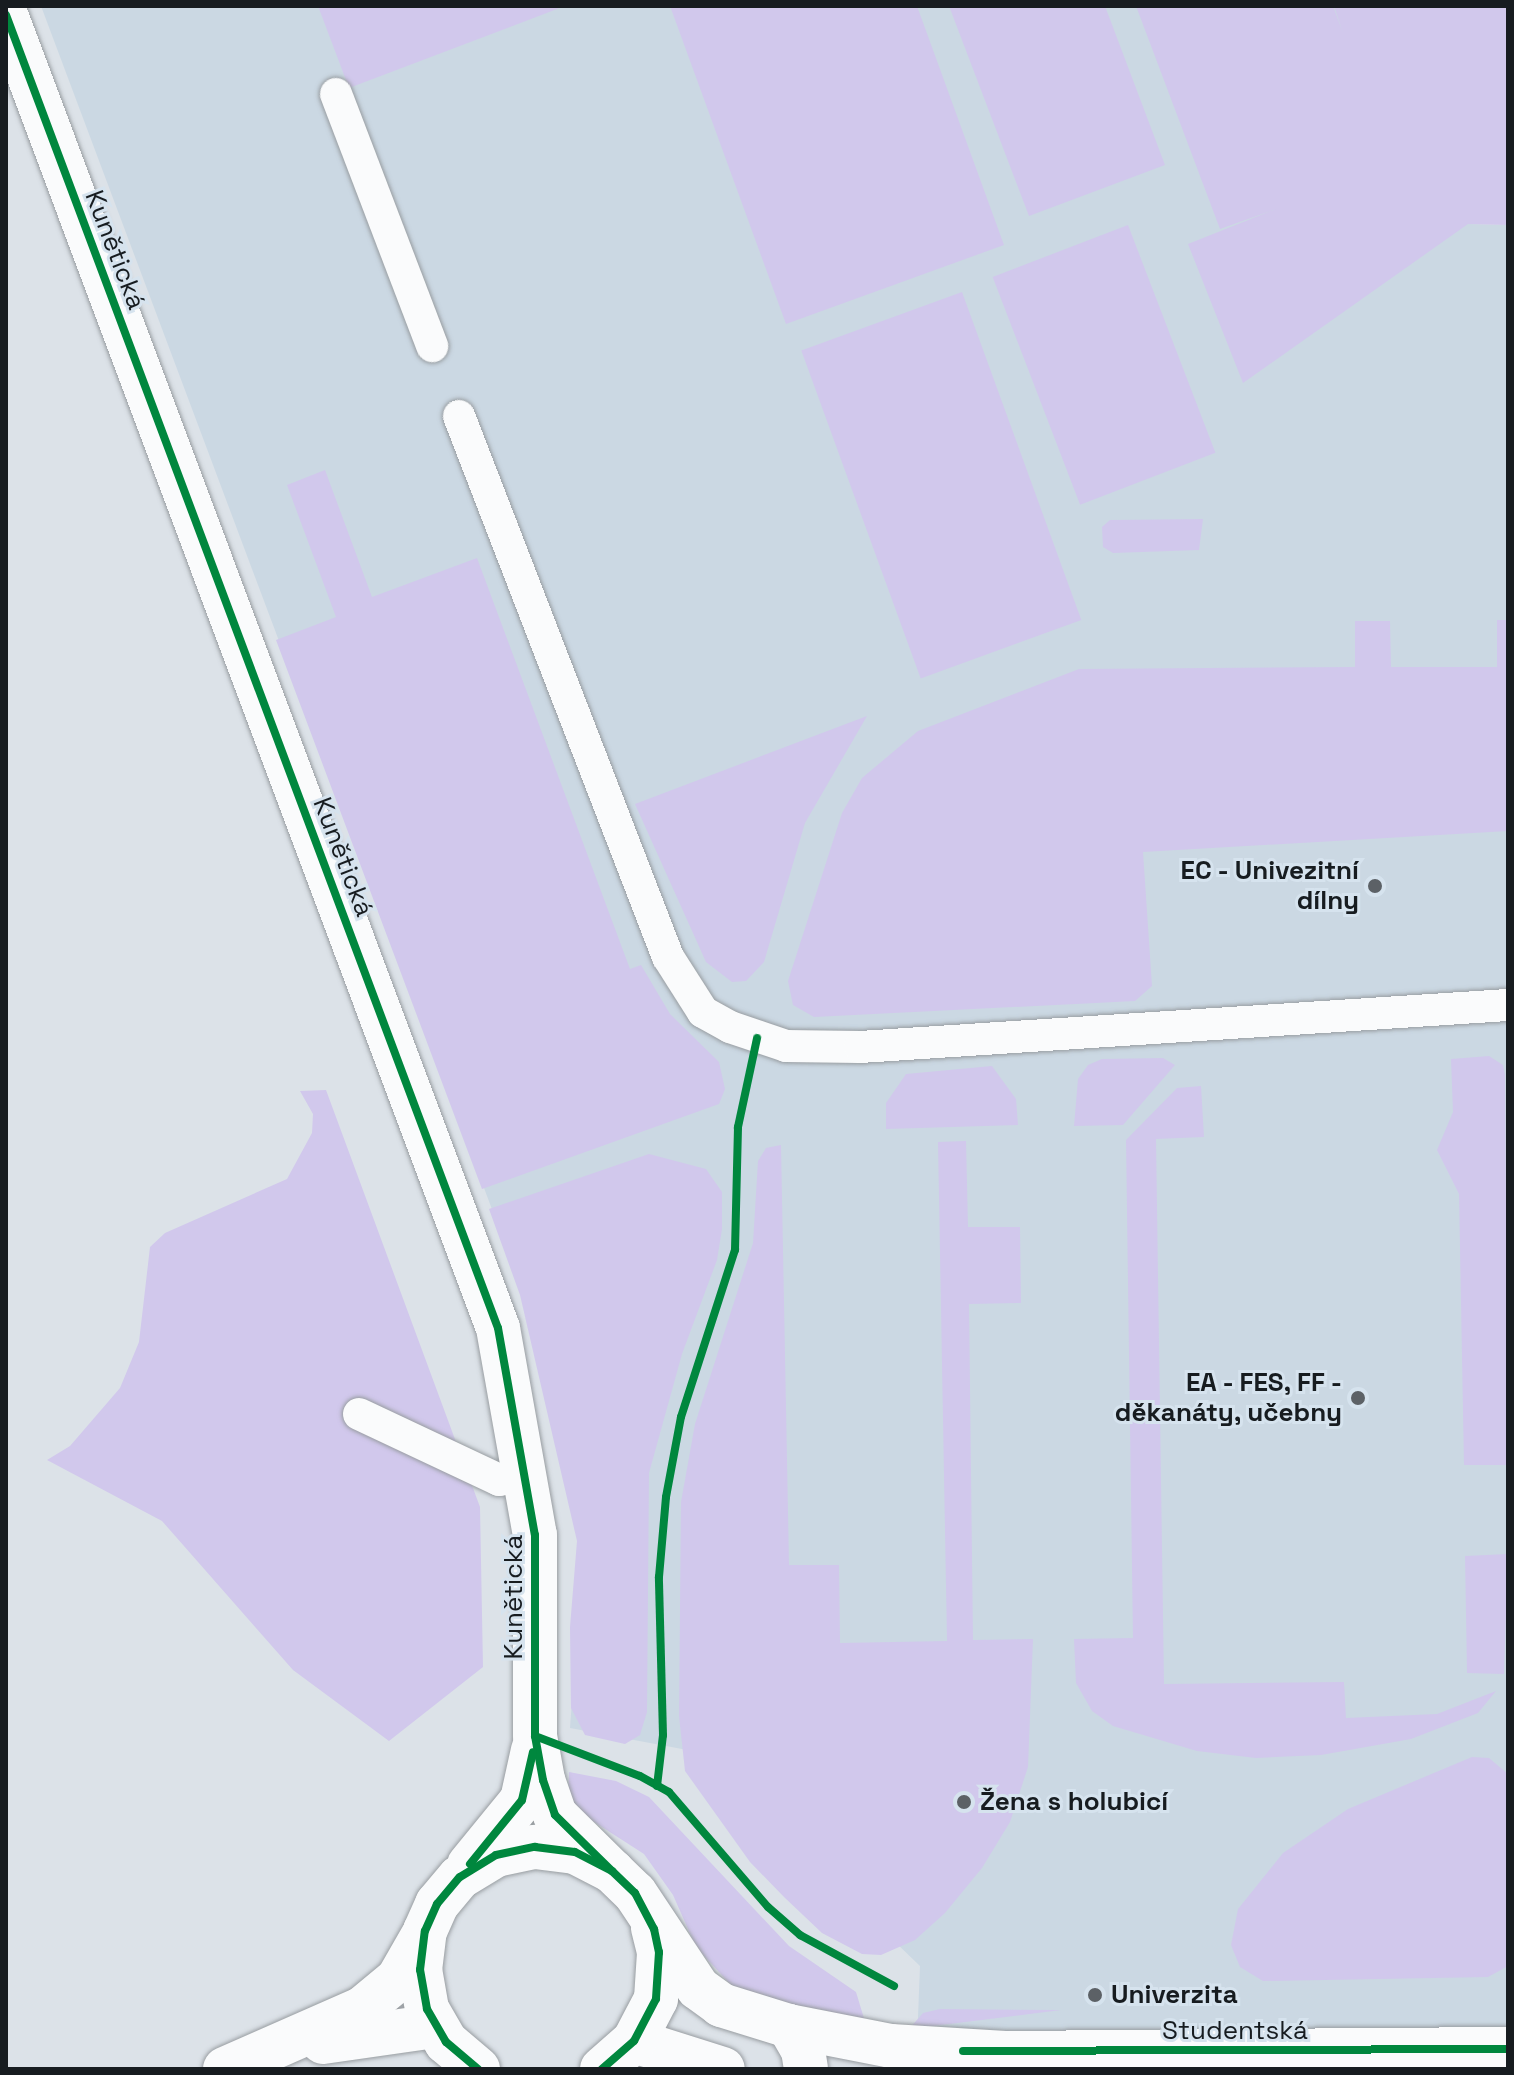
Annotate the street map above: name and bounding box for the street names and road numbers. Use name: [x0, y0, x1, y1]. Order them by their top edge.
street label: Kunětická: [78, 186, 152, 314]
street label: Kunětická: [306, 793, 380, 921]
street label: Kunětická: [498, 1535, 530, 1659]
street label: Studentská: [1162, 2015, 1308, 2047]

